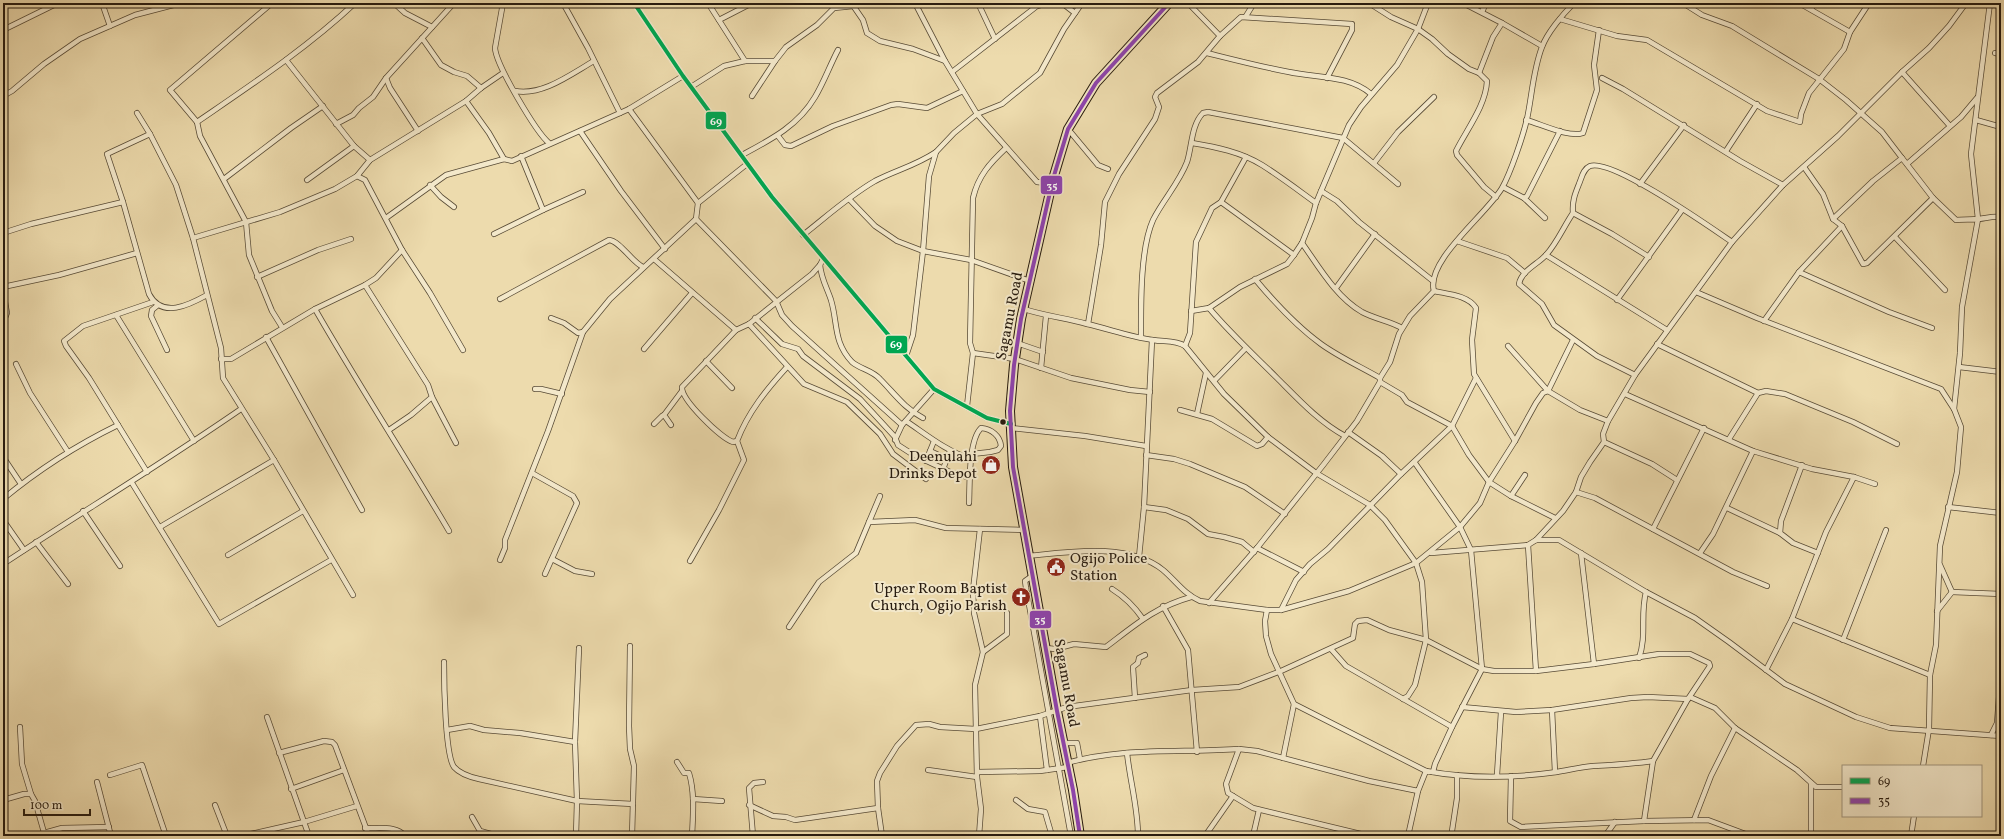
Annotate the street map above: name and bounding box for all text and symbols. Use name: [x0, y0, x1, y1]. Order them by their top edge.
line badge: 69: [705, 111, 727, 130]
text: 69: [710, 115, 722, 130]
line badge: 35: [1040, 175, 1063, 195]
text: 35: [1047, 179, 1057, 194]
street label: Sagamu Road: [992, 270, 1029, 362]
line badge: 69: [885, 335, 908, 354]
text: 69: [890, 338, 902, 353]
unlabelled marker: [998, 417, 1008, 427]
place label: Deenulahi Drinks Depot: [889, 447, 977, 485]
shop icon: Deenulahi Drinks Depot: [980, 454, 1002, 476]
place label: Ogijo Police Station: [1070, 549, 1147, 587]
public building icon: Ogijo Police Station: [1045, 556, 1067, 578]
place label: Upper Room Baptist Church, Ogijo Parish: [871, 579, 1007, 617]
church icon: Upper Room Baptist Church, Ogijo Parish: [1010, 586, 1032, 608]
line badge: 35: [1029, 610, 1052, 629]
text: 35: [1035, 613, 1045, 628]
street label: Sagamu Road: [1047, 637, 1084, 729]
legend: [1842, 765, 1982, 817]
text: 69: [1878, 774, 1890, 790]
scale bar: [24, 791, 90, 817]
text: 35: [1878, 794, 1890, 810]
text: 100 m: [30, 798, 63, 814]

